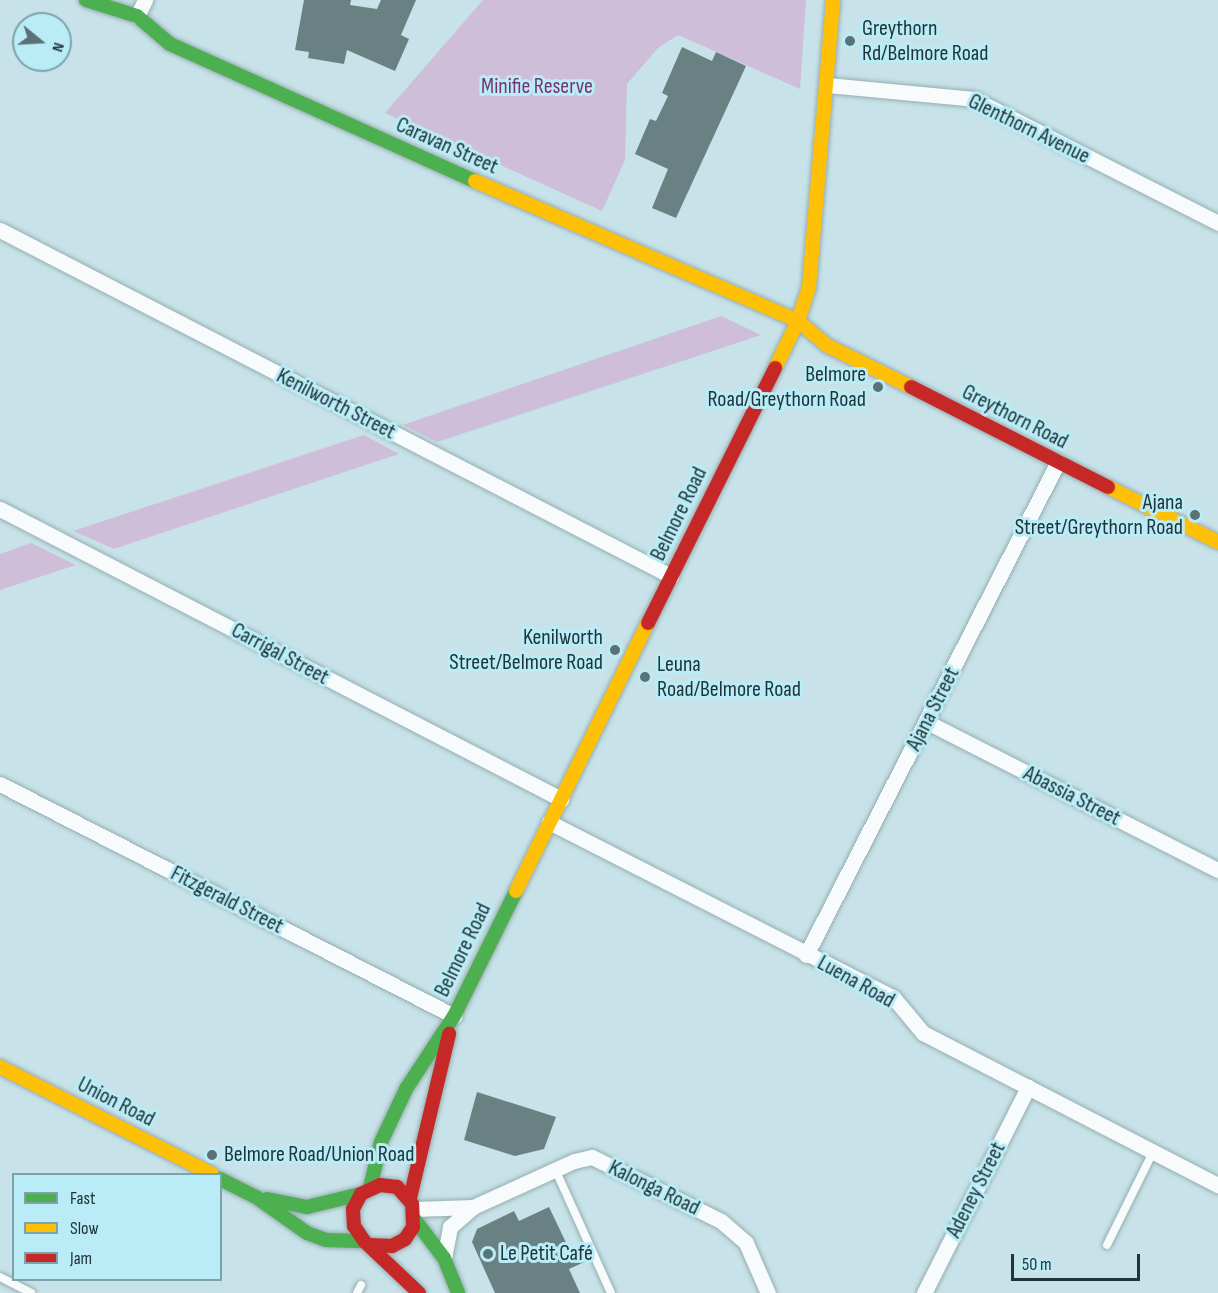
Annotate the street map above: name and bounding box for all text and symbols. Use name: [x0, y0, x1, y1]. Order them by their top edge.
north arrow: [12, 12, 72, 72]
place label: Greythorn Rd/Belmore Road: [862, 15, 988, 66]
marker: Greythorn Rd/Belmore Road: [843, 34, 857, 48]
text: N: [47, 40, 68, 54]
park label: Minifie Reserve: [481, 74, 593, 100]
street label: Glenthorn Avenue: [964, 88, 1094, 170]
street label: Caravan Street: [392, 112, 502, 180]
place label: Belmore Road/Greythorn Road: [707, 361, 866, 412]
street label: Kenilworth Street: [272, 363, 400, 445]
street label: Greythorn Road: [958, 379, 1072, 455]
marker: Belmore Road/Greythorn Road: [871, 380, 885, 394]
street label: Belmore Road: [645, 463, 713, 565]
place label: Ajana Street/Greythorn Road: [1015, 489, 1183, 540]
marker: Ajana Street/Greythorn Road: [1188, 508, 1202, 522]
street label: Carrigal Street: [227, 617, 333, 691]
place label: Kenilworth Street/Belmore Road: [449, 624, 603, 676]
marker: Kenilworth Street/Belmore Road: [608, 643, 622, 657]
place label: Leuna Road/Belmore Road: [657, 651, 801, 702]
street label: Ajana Street: [901, 663, 965, 755]
marker: Leuna Road/Belmore Road: [638, 670, 652, 684]
street label: Abassia Street: [1019, 760, 1125, 832]
street label: Fitzgerald Street: [166, 860, 288, 940]
street label: Belmore Road: [429, 899, 497, 1001]
street label: Luena Road: [813, 950, 899, 1014]
street label: Union Road: [73, 1071, 159, 1133]
street label: Adeney Street: [941, 1138, 1011, 1242]
place label: Belmore Road/Union Road: [224, 1142, 414, 1168]
marker: Belmore Road/Union Road: [205, 1148, 219, 1162]
street label: Kalonga Road: [604, 1155, 704, 1221]
legend: [12, 1173, 222, 1281]
text: Fast: [70, 1188, 95, 1209]
text: Slow: [70, 1218, 99, 1239]
place label: Le Petit Café: [500, 1241, 593, 1267]
scale bar: [1014, 1242, 1143, 1280]
marker: Le Petit Café: [481, 1247, 495, 1261]
text: Jam: [70, 1248, 92, 1269]
text: 50 m: [1022, 1254, 1052, 1275]

